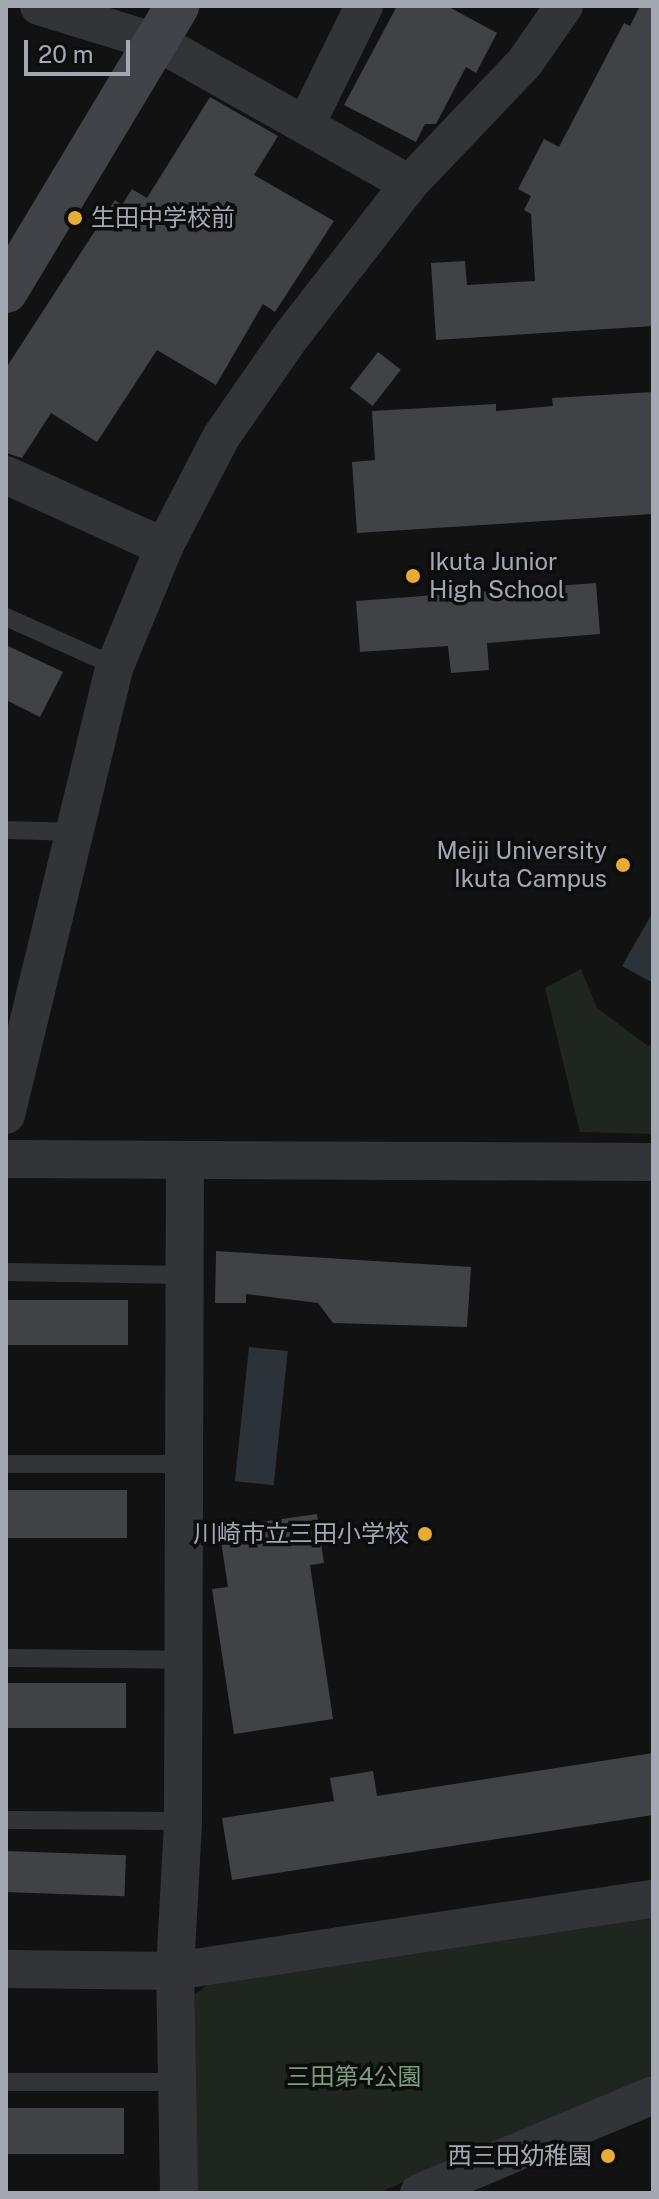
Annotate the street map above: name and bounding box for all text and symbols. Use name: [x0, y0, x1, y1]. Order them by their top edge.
scale bar: [28, 24, 134, 74]
text: 20 m: [38, 40, 94, 68]
place label: 生田中学校前: [91, 204, 235, 232]
marker: 生田中学校前: [66, 209, 84, 227]
place label: Ikuta Junior High School: [429, 548, 565, 604]
marker: Ikuta Junior High School: [404, 567, 422, 585]
place label: Meiji University Ikuta Campus: [437, 837, 607, 893]
marker: Meiji University Ikuta Campus: [614, 856, 632, 874]
place label: 川崎市立三田小学校: [193, 1520, 409, 1548]
marker: 川崎市立三田小学校: [416, 1525, 434, 1543]
park label: 三田第4公園: [286, 2063, 422, 2091]
place label: 西三田幼稚園: [448, 2142, 592, 2170]
marker: 西三田幼稚園: [599, 2147, 617, 2165]

